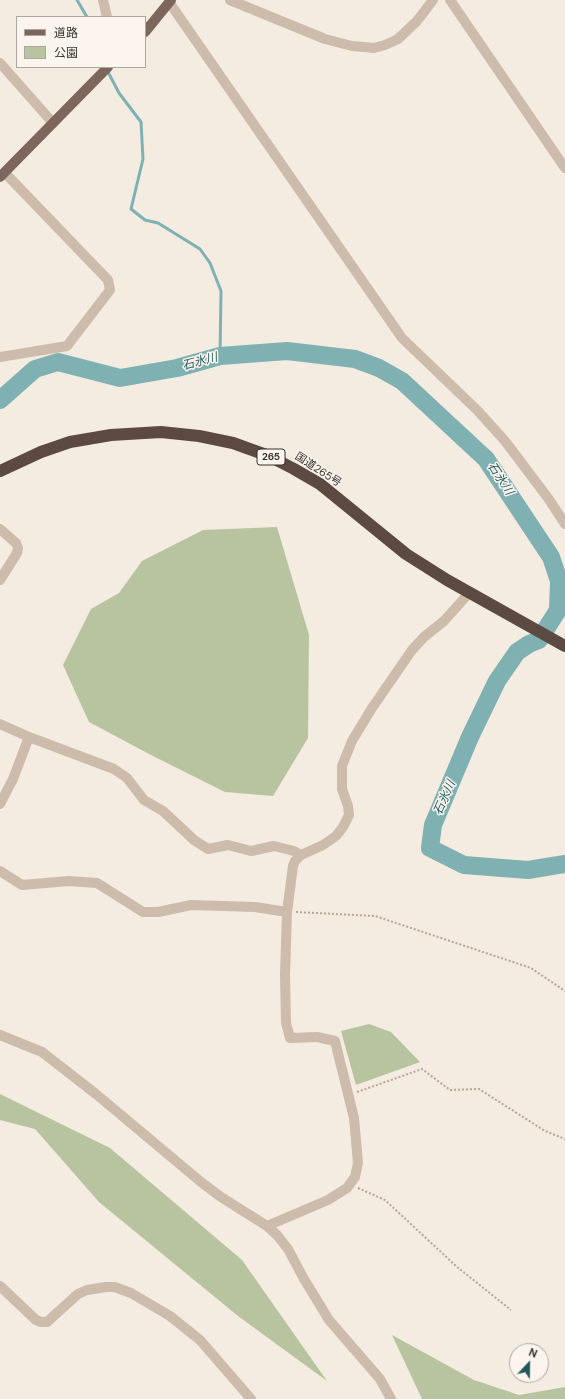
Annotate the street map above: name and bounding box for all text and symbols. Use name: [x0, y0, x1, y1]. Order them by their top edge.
legend: [16, 16, 146, 68]
text: 道路: [54, 25, 78, 41]
text: 公園: [54, 45, 78, 61]
water label: 石氷川: [181, 350, 219, 374]
road number: 265: [257, 449, 285, 465]
street label: 国道265号: [292, 450, 344, 490]
water label: 石氷川: [484, 460, 516, 498]
water label: 石氷川: [431, 779, 459, 817]
north arrow: [509, 1343, 549, 1383]
text: N: [527, 1345, 539, 1361]

